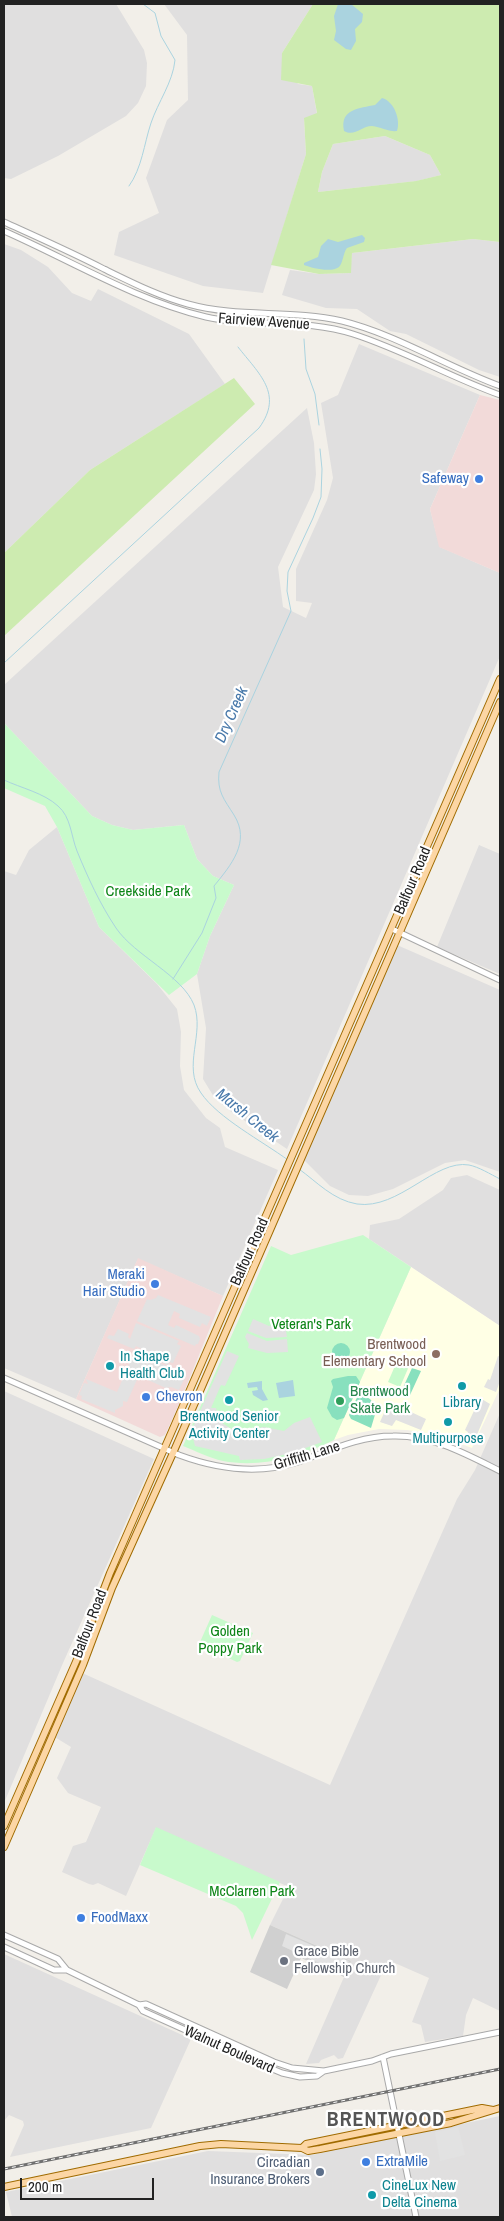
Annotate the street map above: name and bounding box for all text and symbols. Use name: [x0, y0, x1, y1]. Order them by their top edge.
street label: Fairview Avenue: [218, 310, 310, 334]
place label: Safeway: [422, 470, 469, 488]
marker: Safeway: [473, 473, 485, 485]
water label: Dry Creek: [211, 684, 253, 746]
street label: Balfour Road: [391, 844, 435, 918]
park label: Creekside Park: [106, 883, 190, 901]
water label: Marsh Creek: [212, 1085, 282, 1147]
street label: Balfour Road: [227, 1216, 273, 1288]
place label: Meraki Hair Studio: [83, 1266, 145, 1301]
marker: Meraki Hair Studio: [149, 1278, 161, 1290]
park label: Veteran's Park: [271, 1316, 351, 1334]
place label: Brentwood Elementary School: [323, 1336, 426, 1371]
place label: In Shape Health Club: [120, 1348, 184, 1383]
marker: Brentwood Elementary School: [430, 1348, 442, 1360]
marker: In Shape Health Club: [104, 1360, 116, 1372]
marker: Library: [456, 1380, 468, 1392]
place label: Brentwood Skate Park: [350, 1383, 410, 1418]
place label: Chevron: [156, 1388, 202, 1406]
marker: Chevron: [140, 1391, 152, 1403]
marker: Brentwood Senior Activity Center: [223, 1394, 235, 1406]
place label: Library: [443, 1394, 481, 1412]
marker: Brentwood Skate Park: [334, 1395, 346, 1407]
place label: Brentwood Senior Activity Center: [180, 1408, 278, 1443]
marker: Multipurpose: [442, 1416, 454, 1428]
place label: Multipurpose: [412, 1430, 484, 1448]
street label: Griffith Lane: [272, 1437, 342, 1475]
street label: Balfour Road: [69, 1587, 111, 1661]
park label: Golden Poppy Park: [198, 1623, 262, 1658]
park label: McClarren Park: [209, 1883, 295, 1901]
place label: FoodMaxx: [91, 1909, 148, 1927]
marker: FoodMaxx: [75, 1912, 87, 1924]
place label: Grace Bible Fellowship Church: [294, 1943, 395, 1978]
marker: Grace Bible Fellowship Church: [278, 1955, 290, 1967]
street label: Walnut Boulevard: [181, 2022, 277, 2078]
district label: BRENTWOOD: [326, 2109, 446, 2133]
place label: ExtraMile: [376, 2153, 428, 2171]
place label: Circadian Insurance Brokers: [210, 2154, 310, 2189]
marker: ExtraMile: [360, 2156, 372, 2168]
marker: Circadian Insurance Brokers: [314, 2166, 326, 2178]
scale bar: [22, 2168, 156, 2200]
text: 200 m: [28, 2176, 62, 2197]
place label: CineLux New Delta Cinema: [382, 2177, 457, 2212]
marker: CineLux New Delta Cinema: [366, 2189, 378, 2201]

